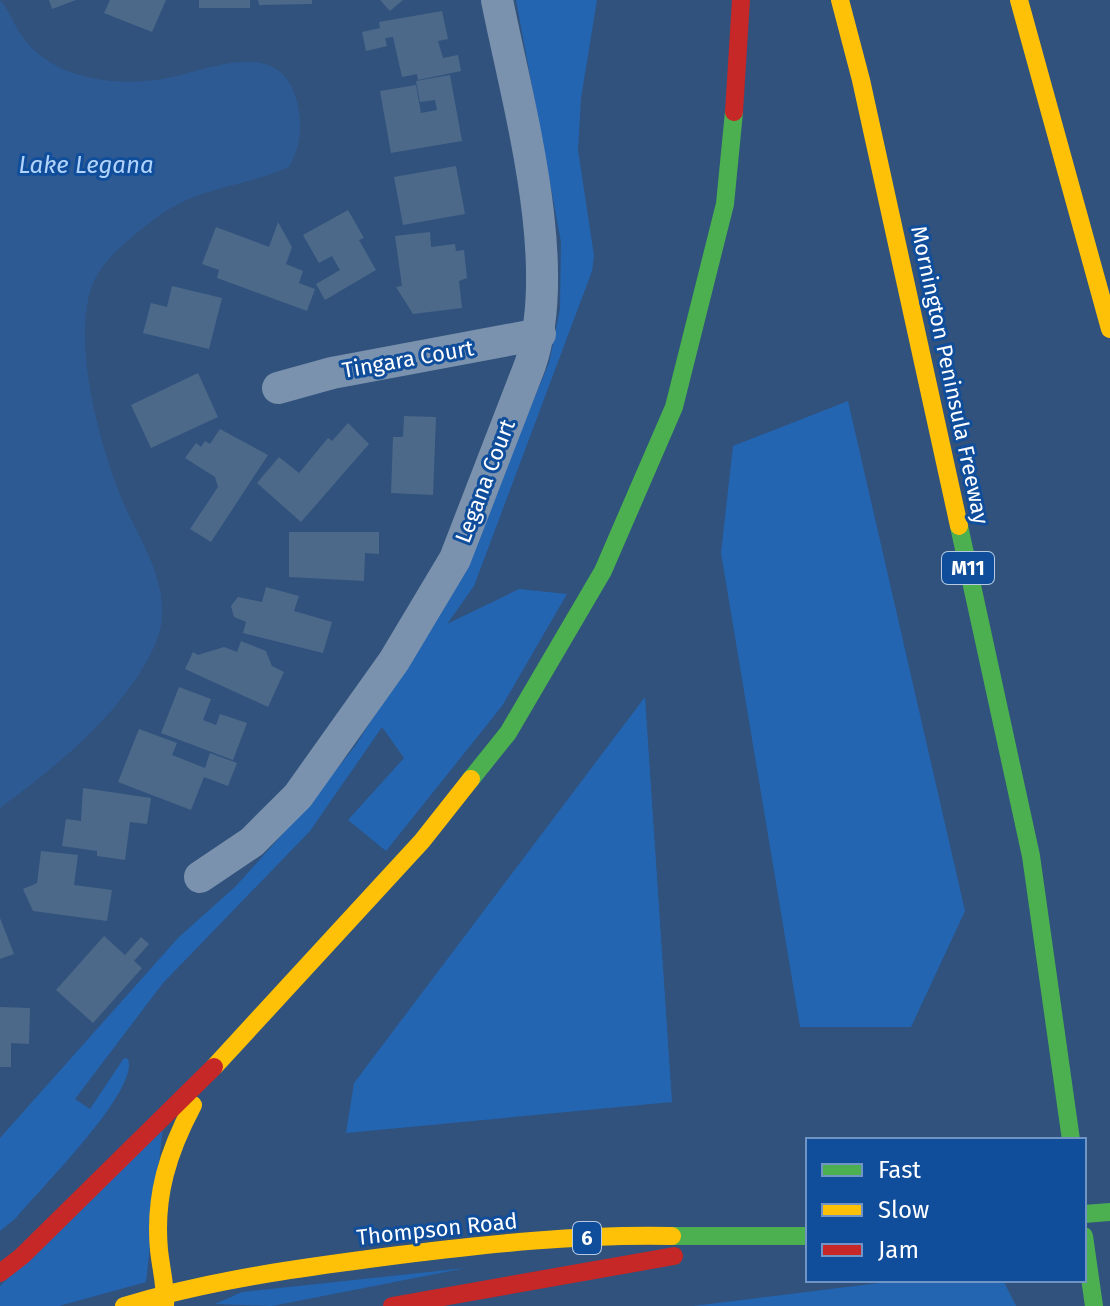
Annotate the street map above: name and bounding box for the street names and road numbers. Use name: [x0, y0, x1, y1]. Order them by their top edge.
street label: Mornington Peninsula Freeway: [905, 223, 995, 527]
street label: Tingara Court: [340, 334, 476, 384]
street label: Legana Court: [449, 415, 521, 547]
road number: M11: [942, 552, 994, 584]
street label: Thompson Road: [355, 1207, 519, 1251]
road number: 6: [573, 1222, 601, 1254]

